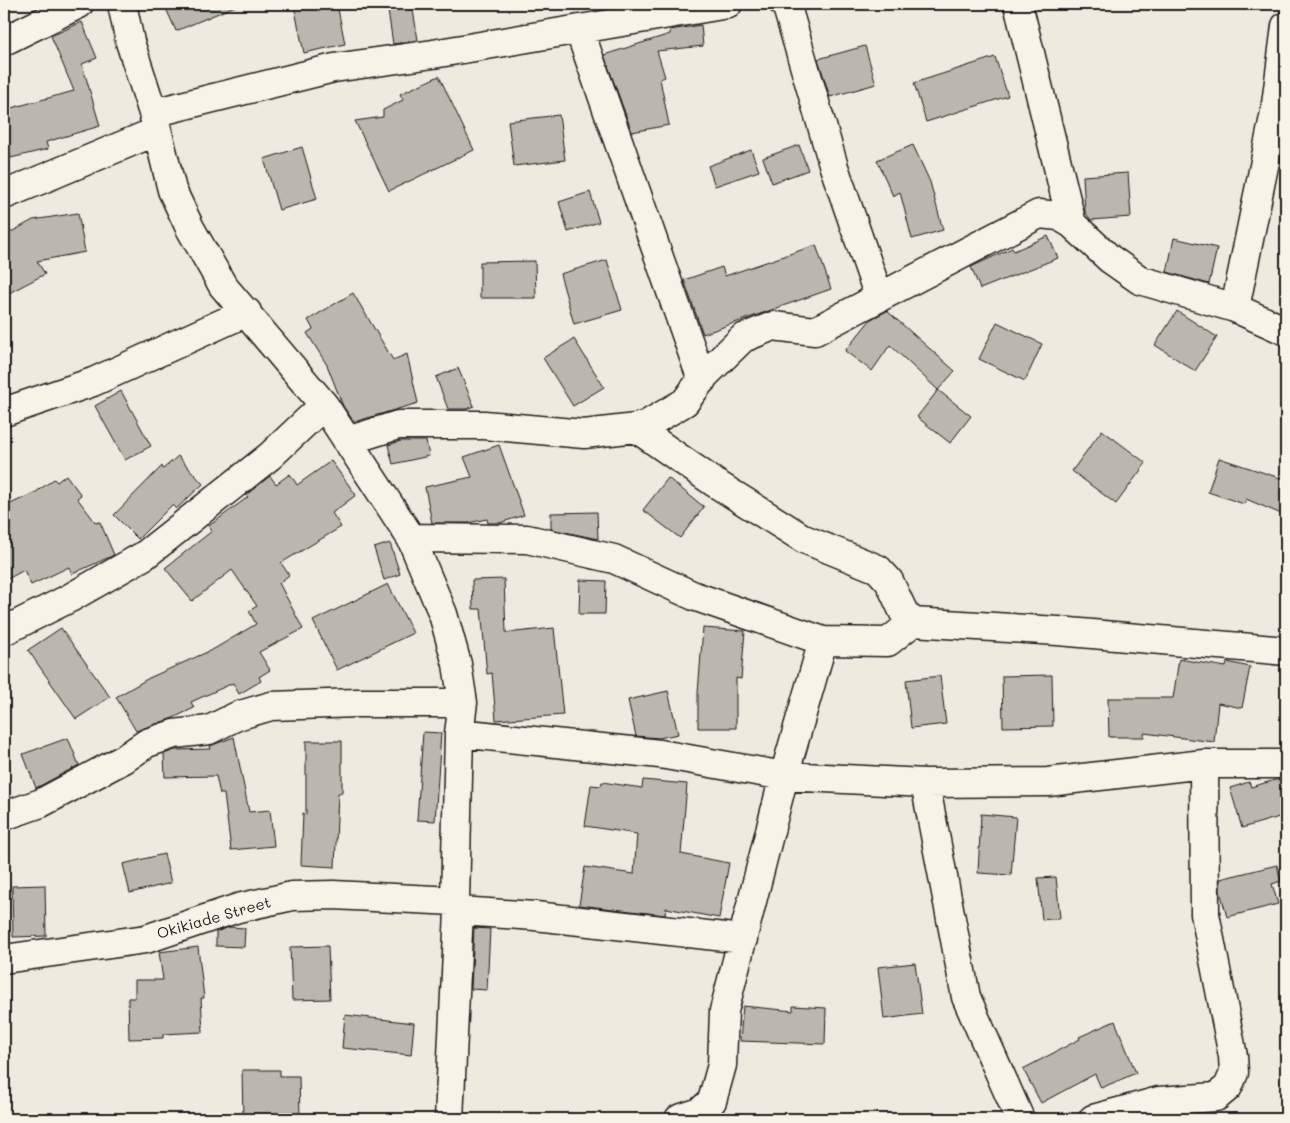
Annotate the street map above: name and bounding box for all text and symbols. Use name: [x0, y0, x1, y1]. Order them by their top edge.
street label: Okikiade Street: [154, 891, 273, 943]

